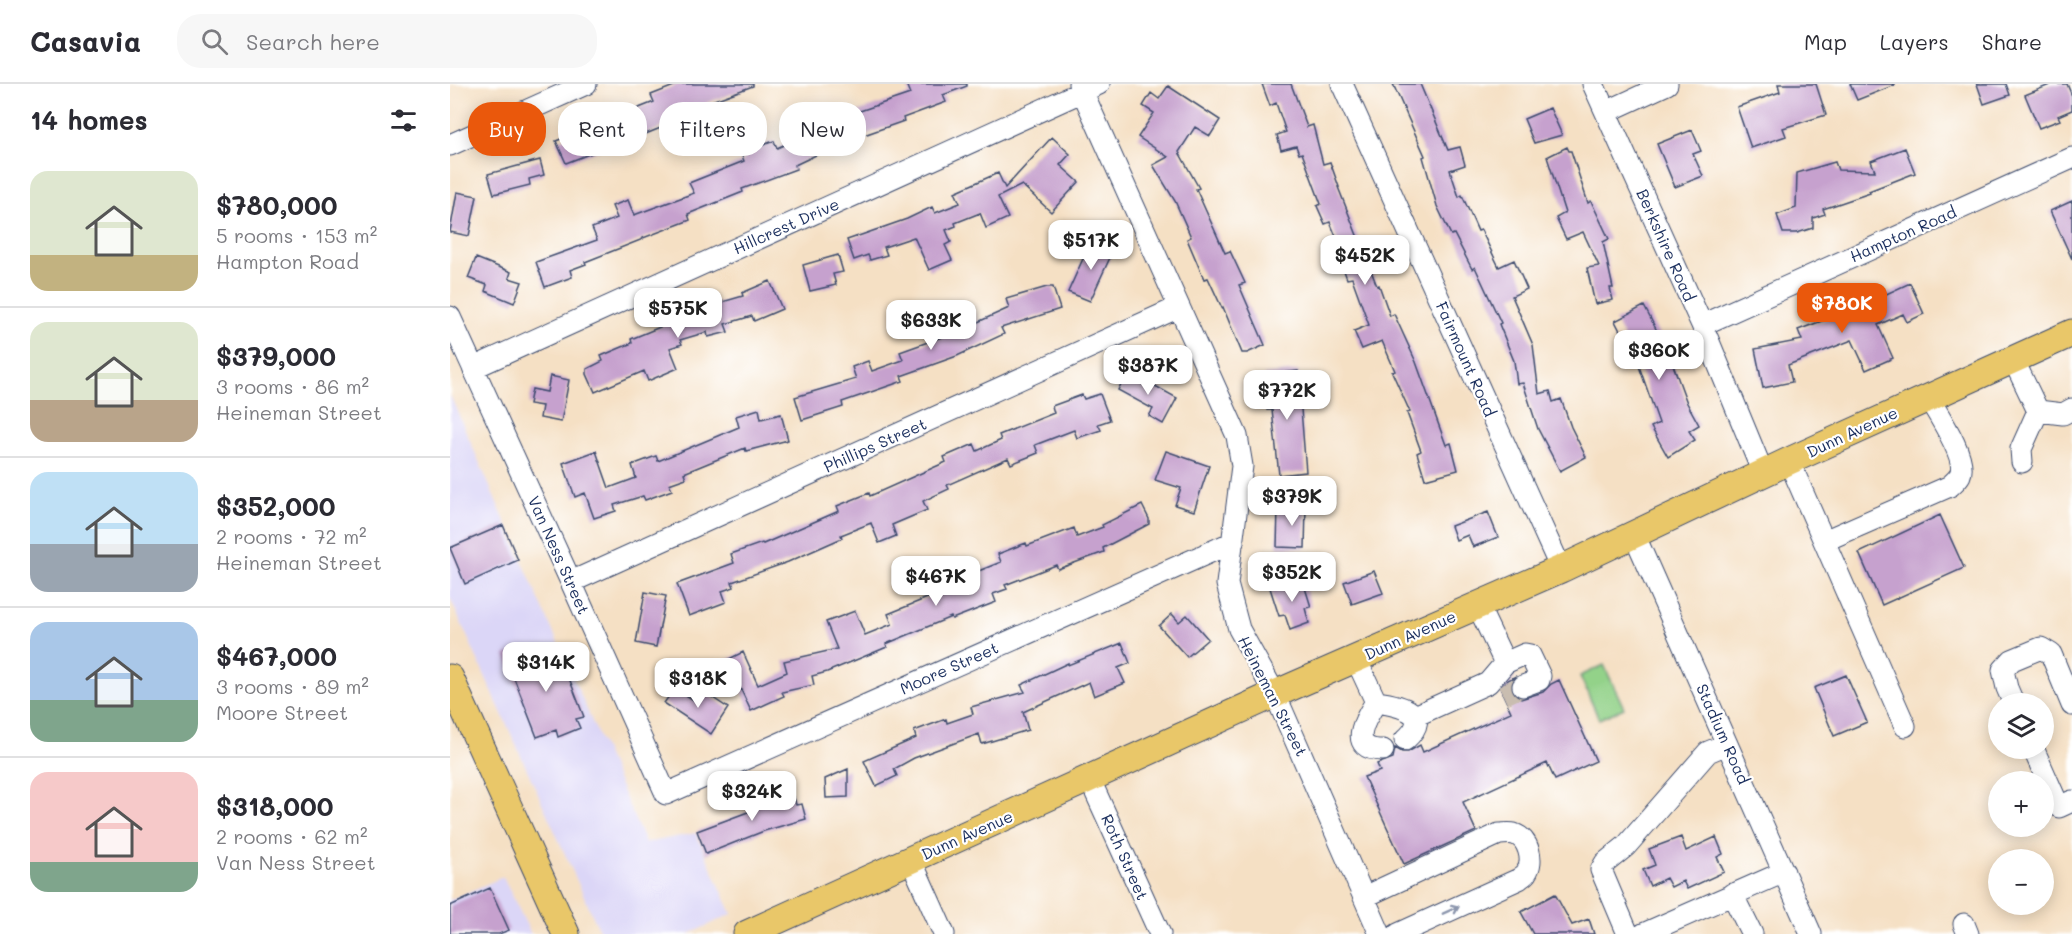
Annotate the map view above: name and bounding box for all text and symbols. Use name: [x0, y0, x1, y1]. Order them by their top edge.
search box: [177, 14, 597, 68]
text: Casavia: [30, 23, 141, 59]
icon: search: [198, 25, 231, 58]
text: Search here: [246, 27, 380, 56]
text: Map: [1804, 28, 1847, 55]
text: Layers: [1880, 28, 1949, 55]
text: Share: [1982, 28, 2042, 55]
chip: Buy: [468, 102, 546, 156]
chip: Rent: [558, 102, 647, 156]
chip: Filters: [659, 102, 767, 156]
chip: New: [779, 102, 866, 156]
text: 14 homes: [30, 103, 148, 137]
icon: filters: [387, 104, 420, 137]
street label: Berkshire Road: [1632, 185, 1701, 304]
text: $780,000: [216, 188, 338, 222]
street label: Hillcrest Drive: [729, 193, 842, 258]
icon: home: [78, 195, 150, 267]
street label: Hampton Road: [1846, 201, 1959, 266]
pin: $517K: [1049, 220, 1133, 271]
text: 5 rooms · 153 m²: [216, 222, 377, 248]
text: $517K: [1062, 226, 1120, 252]
pin: $452K: [1323, 235, 1407, 286]
text: $452K: [1334, 241, 1396, 267]
text: Hampton Road: [216, 248, 359, 274]
pin: $780K: [1800, 283, 1884, 334]
pin: $575K: [636, 288, 720, 339]
text: $780K: [1811, 289, 1873, 315]
text: $575K: [648, 294, 708, 320]
street label: Fairmount Road: [1432, 298, 1501, 420]
pin: $633K: [889, 300, 973, 351]
text: $633K: [900, 306, 962, 332]
pin: $360K: [1617, 330, 1701, 381]
text: $360K: [1628, 336, 1690, 362]
text: $379,000: [216, 339, 336, 373]
pin: $387K: [1106, 345, 1190, 396]
icon: home: [78, 346, 150, 418]
text: $387K: [1117, 351, 1179, 377]
pin: $772K: [1245, 370, 1329, 421]
text: 3 rooms · 86 m²: [216, 373, 369, 399]
text: $772K: [1258, 376, 1316, 402]
text: Heineman Street: [216, 399, 382, 425]
street label: Dunn Avenue: [1803, 401, 1901, 462]
street label: Phillips Street: [820, 413, 929, 477]
pin: $379K: [1250, 476, 1334, 527]
text: $379K: [1262, 482, 1322, 508]
text: $352,000: [216, 489, 336, 523]
street label: Van Ness Street: [524, 492, 595, 617]
icon: home: [78, 496, 150, 568]
text: 2 rooms · 72 m²: [216, 523, 367, 549]
text: Heineman Street: [216, 549, 382, 575]
pin: $352K: [1250, 552, 1334, 603]
pin: $467K: [894, 556, 978, 607]
text: $352K: [1262, 558, 1322, 584]
text: $467K: [905, 562, 967, 588]
street label: Dunn Avenue: [1361, 605, 1459, 664]
street label: Heineman Street: [1234, 632, 1313, 760]
street label: Moore Street: [896, 636, 1001, 699]
text: $467,000: [216, 639, 337, 673]
pin: $314K: [504, 642, 588, 693]
icon: home: [78, 646, 150, 718]
text: $314K: [516, 648, 576, 674]
pin: $318K: [656, 658, 740, 709]
text: $318K: [669, 664, 727, 690]
text: 3 rooms · 89 m²: [216, 673, 369, 699]
street label: Stadium Road: [1692, 680, 1755, 787]
map controls: [1988, 693, 2054, 915]
button: layers: [1988, 693, 2054, 759]
text: Moore Street: [216, 699, 348, 725]
pin: $324K: [710, 771, 794, 822]
button: +: [1988, 771, 2054, 837]
text: $324K: [721, 777, 783, 803]
text: $318,000: [216, 789, 333, 823]
icon: home: [78, 796, 150, 868]
street label: Dunn Avenue: [918, 805, 1016, 864]
street label: Roth Street: [1097, 811, 1154, 903]
text: 2 rooms · 62 m²: [216, 823, 368, 849]
text: Van Ness Street: [216, 849, 375, 875]
button: −: [1988, 849, 2054, 915]
one-way arrow: [1442, 904, 1460, 915]

